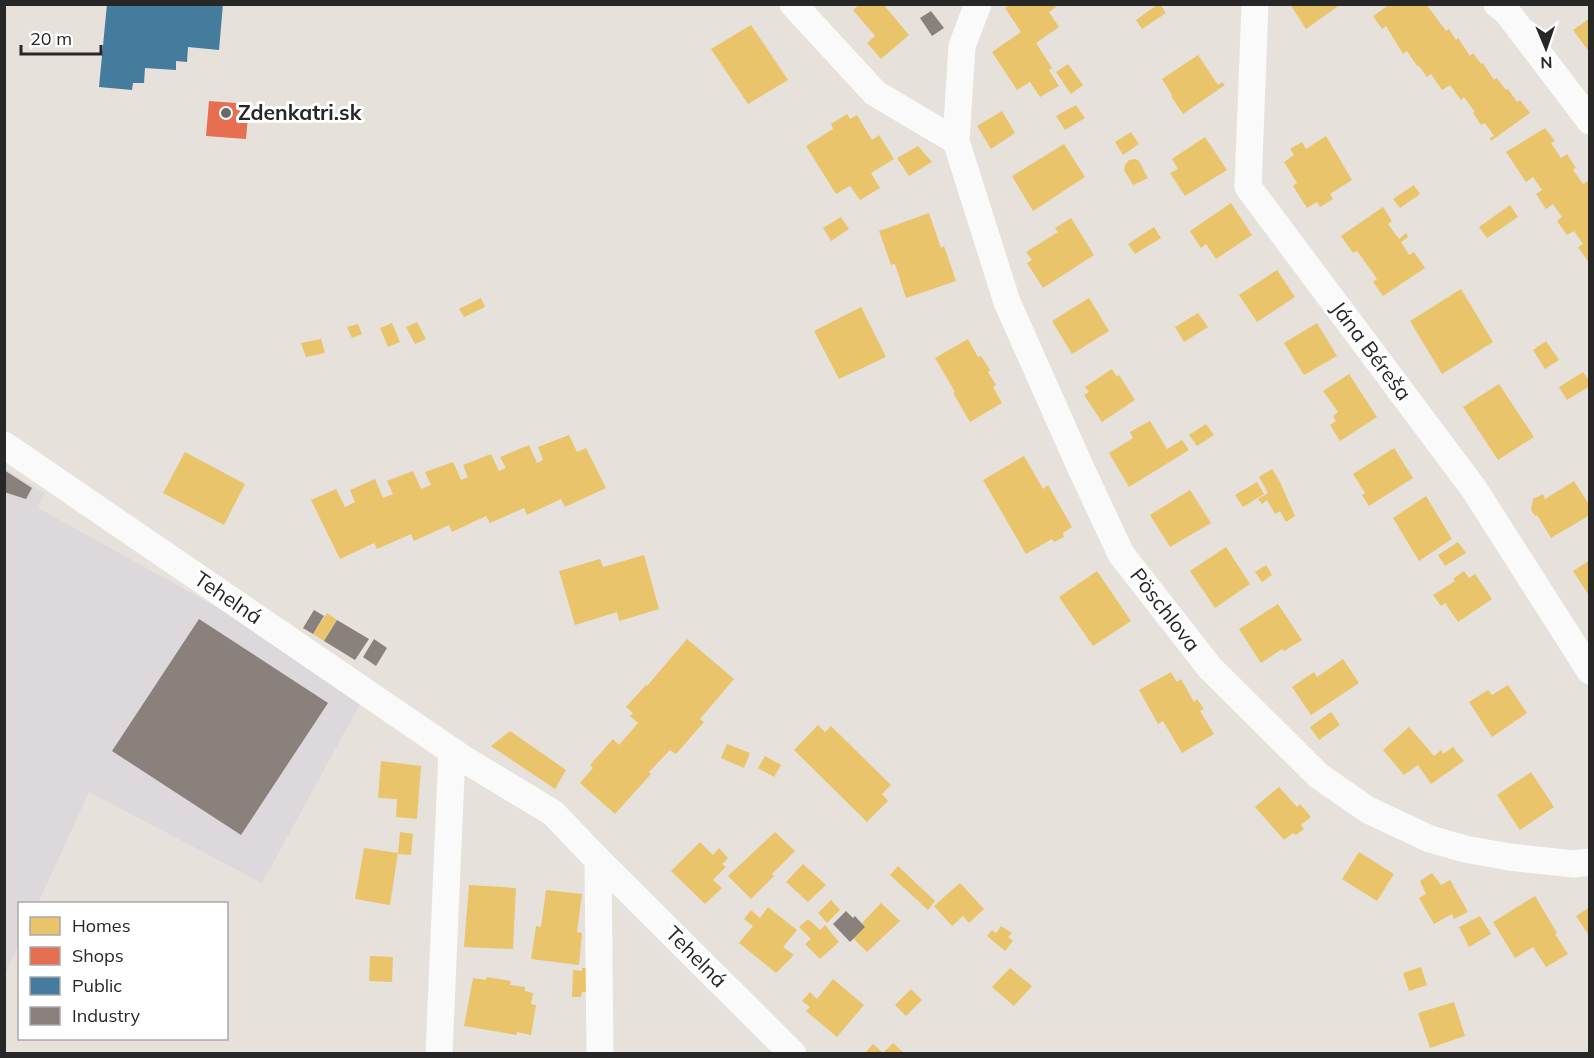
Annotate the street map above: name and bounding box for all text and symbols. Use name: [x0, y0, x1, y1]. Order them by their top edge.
scale bar: [21, 18, 100, 56]
north arrow: [1516, 18, 1576, 78]
text: 20 m: [30, 27, 72, 50]
text: N: [1540, 53, 1553, 73]
place label: Zdenkatri.sk: [238, 99, 362, 125]
marker: Zdenkatri.sk: [219, 106, 233, 120]
street label: Jána Béreša: [1326, 296, 1418, 405]
street label: Pöschlova: [1125, 562, 1206, 656]
street label: Tehelná: [190, 565, 267, 629]
legend: [18, 902, 228, 1040]
text: Homes: [72, 914, 131, 937]
street label: Tehelná: [661, 920, 733, 992]
text: Shops: [72, 944, 124, 967]
text: Public: [72, 974, 122, 997]
text: Industry: [72, 1004, 141, 1027]

